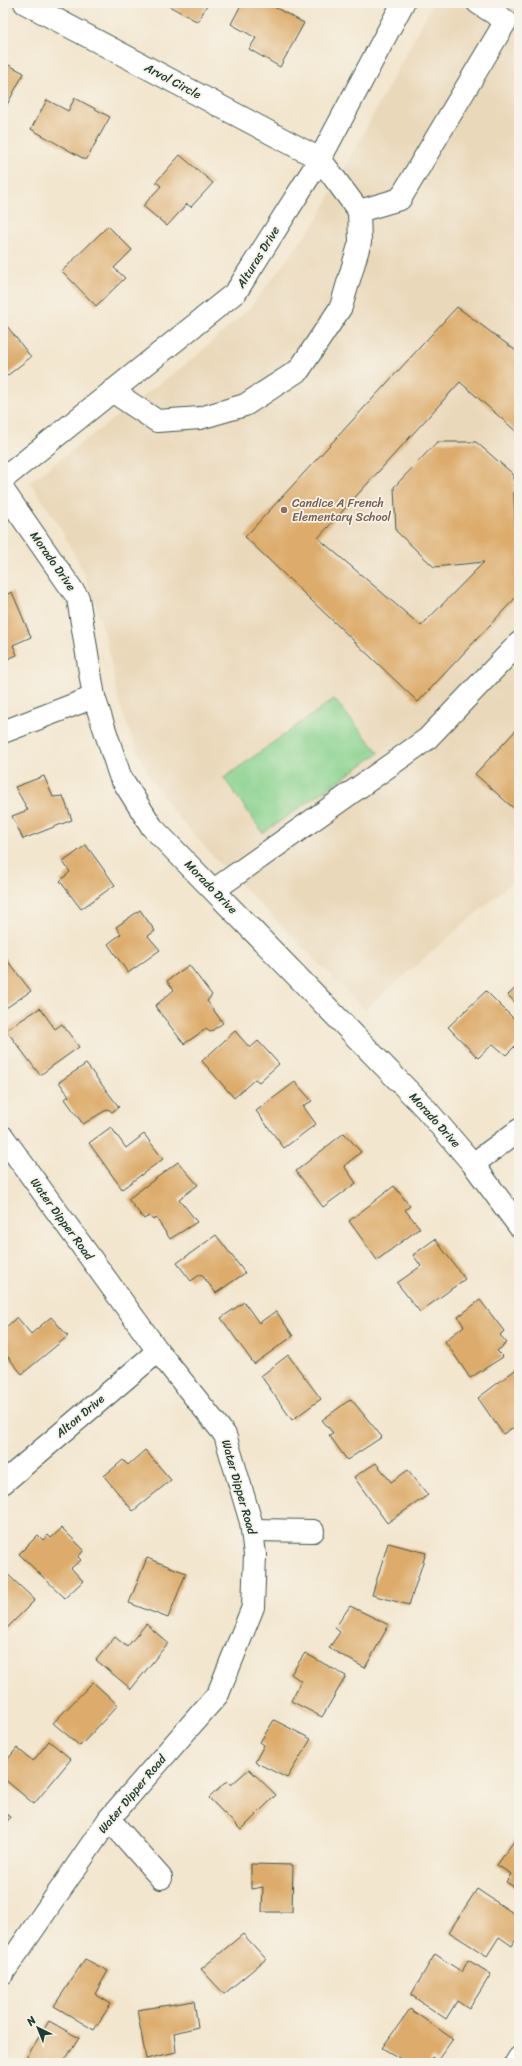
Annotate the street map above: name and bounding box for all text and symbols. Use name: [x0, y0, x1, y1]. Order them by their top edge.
street label: Arvol Circle: [140, 56, 206, 105]
street label: Alturas Drive: [230, 222, 286, 293]
place label: Candice A French Elementary School: [292, 492, 392, 528]
marker: Candice A French Elementary School: [279, 505, 289, 515]
street label: Morado Drive: [24, 526, 82, 596]
street label: Morado Drive: [179, 854, 243, 920]
street label: Morado Drive: [404, 1087, 466, 1153]
street label: Water Dipper Road: [24, 1173, 100, 1266]
street label: Alton Drive: [50, 1388, 110, 1444]
street label: Water Dipper Road: [215, 1437, 263, 1538]
street label: Water Dipper Road: [92, 1749, 172, 1839]
north arrow: [18, 2008, 58, 2048]
text: N: [22, 2011, 41, 2031]

